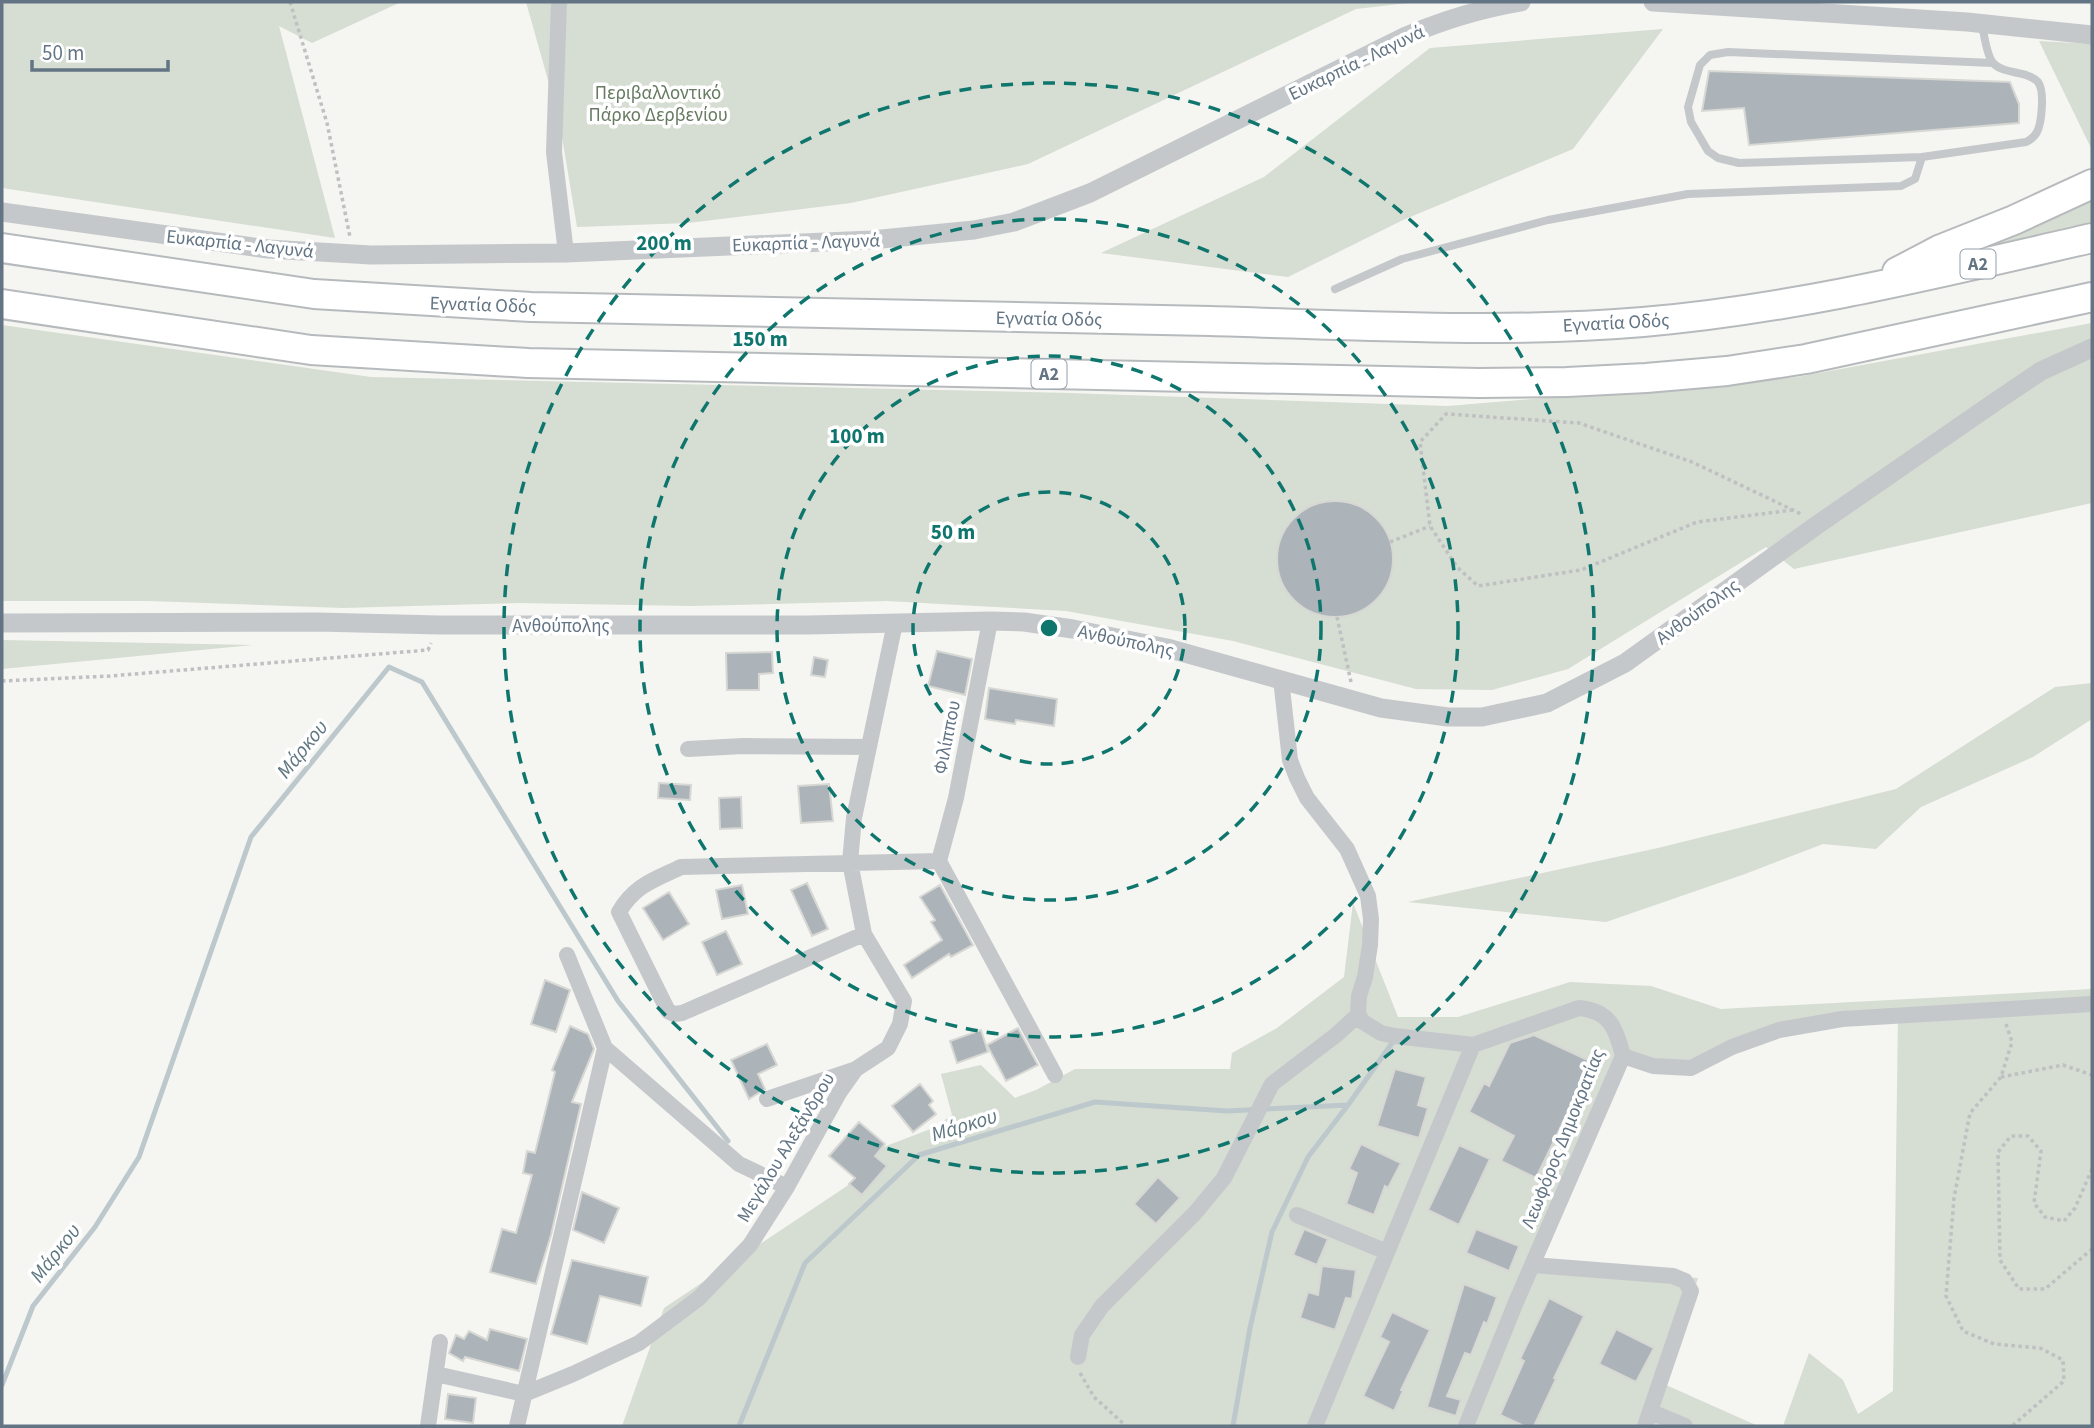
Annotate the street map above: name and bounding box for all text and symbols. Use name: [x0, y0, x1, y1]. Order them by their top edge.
street label: Ευκαρπία - Λαγυνά: [1284, 19, 1429, 108]
scale bar: [32, 28, 168, 72]
text: 50 m: [42, 38, 84, 68]
park label: Περιβαλλοντικό Πάρκο Δερβενίου: [588, 80, 728, 129]
street label: Ευκαρπία - Λαγυνά: [165, 223, 315, 266]
street label: Ευκαρπία - Λαγυνά: [732, 227, 881, 260]
text: 200 m: [636, 228, 692, 258]
road number: Α2: [1960, 250, 1996, 278]
street label: Εγνατία Οδός: [429, 290, 537, 321]
street label: Εγνατία Οδός: [995, 305, 1103, 334]
street label: Εγνατία Οδός: [1562, 307, 1670, 340]
text: 150 m: [732, 324, 788, 354]
road number: Α2: [1032, 360, 1066, 388]
text: 100 m: [829, 421, 885, 451]
text: 50 m: [931, 517, 975, 547]
street label: Ανθούπολης: [1651, 573, 1745, 652]
street label: Ανθούπολης: [512, 613, 610, 640]
centre of rings: [1037, 616, 1061, 640]
street label: Ανθούπολης: [1075, 618, 1176, 665]
street label: Φιλίππου: [927, 698, 968, 776]
water label: Μάρκου: [269, 713, 335, 785]
street label: Λεωφόρος Δημοκρατίας: [1515, 1045, 1612, 1232]
street label: Μεγάλου Αλεξάνδρου: [731, 1068, 842, 1228]
water label: Μάρκου: [927, 1101, 1001, 1149]
water label: Μάρκου: [22, 1217, 88, 1289]

